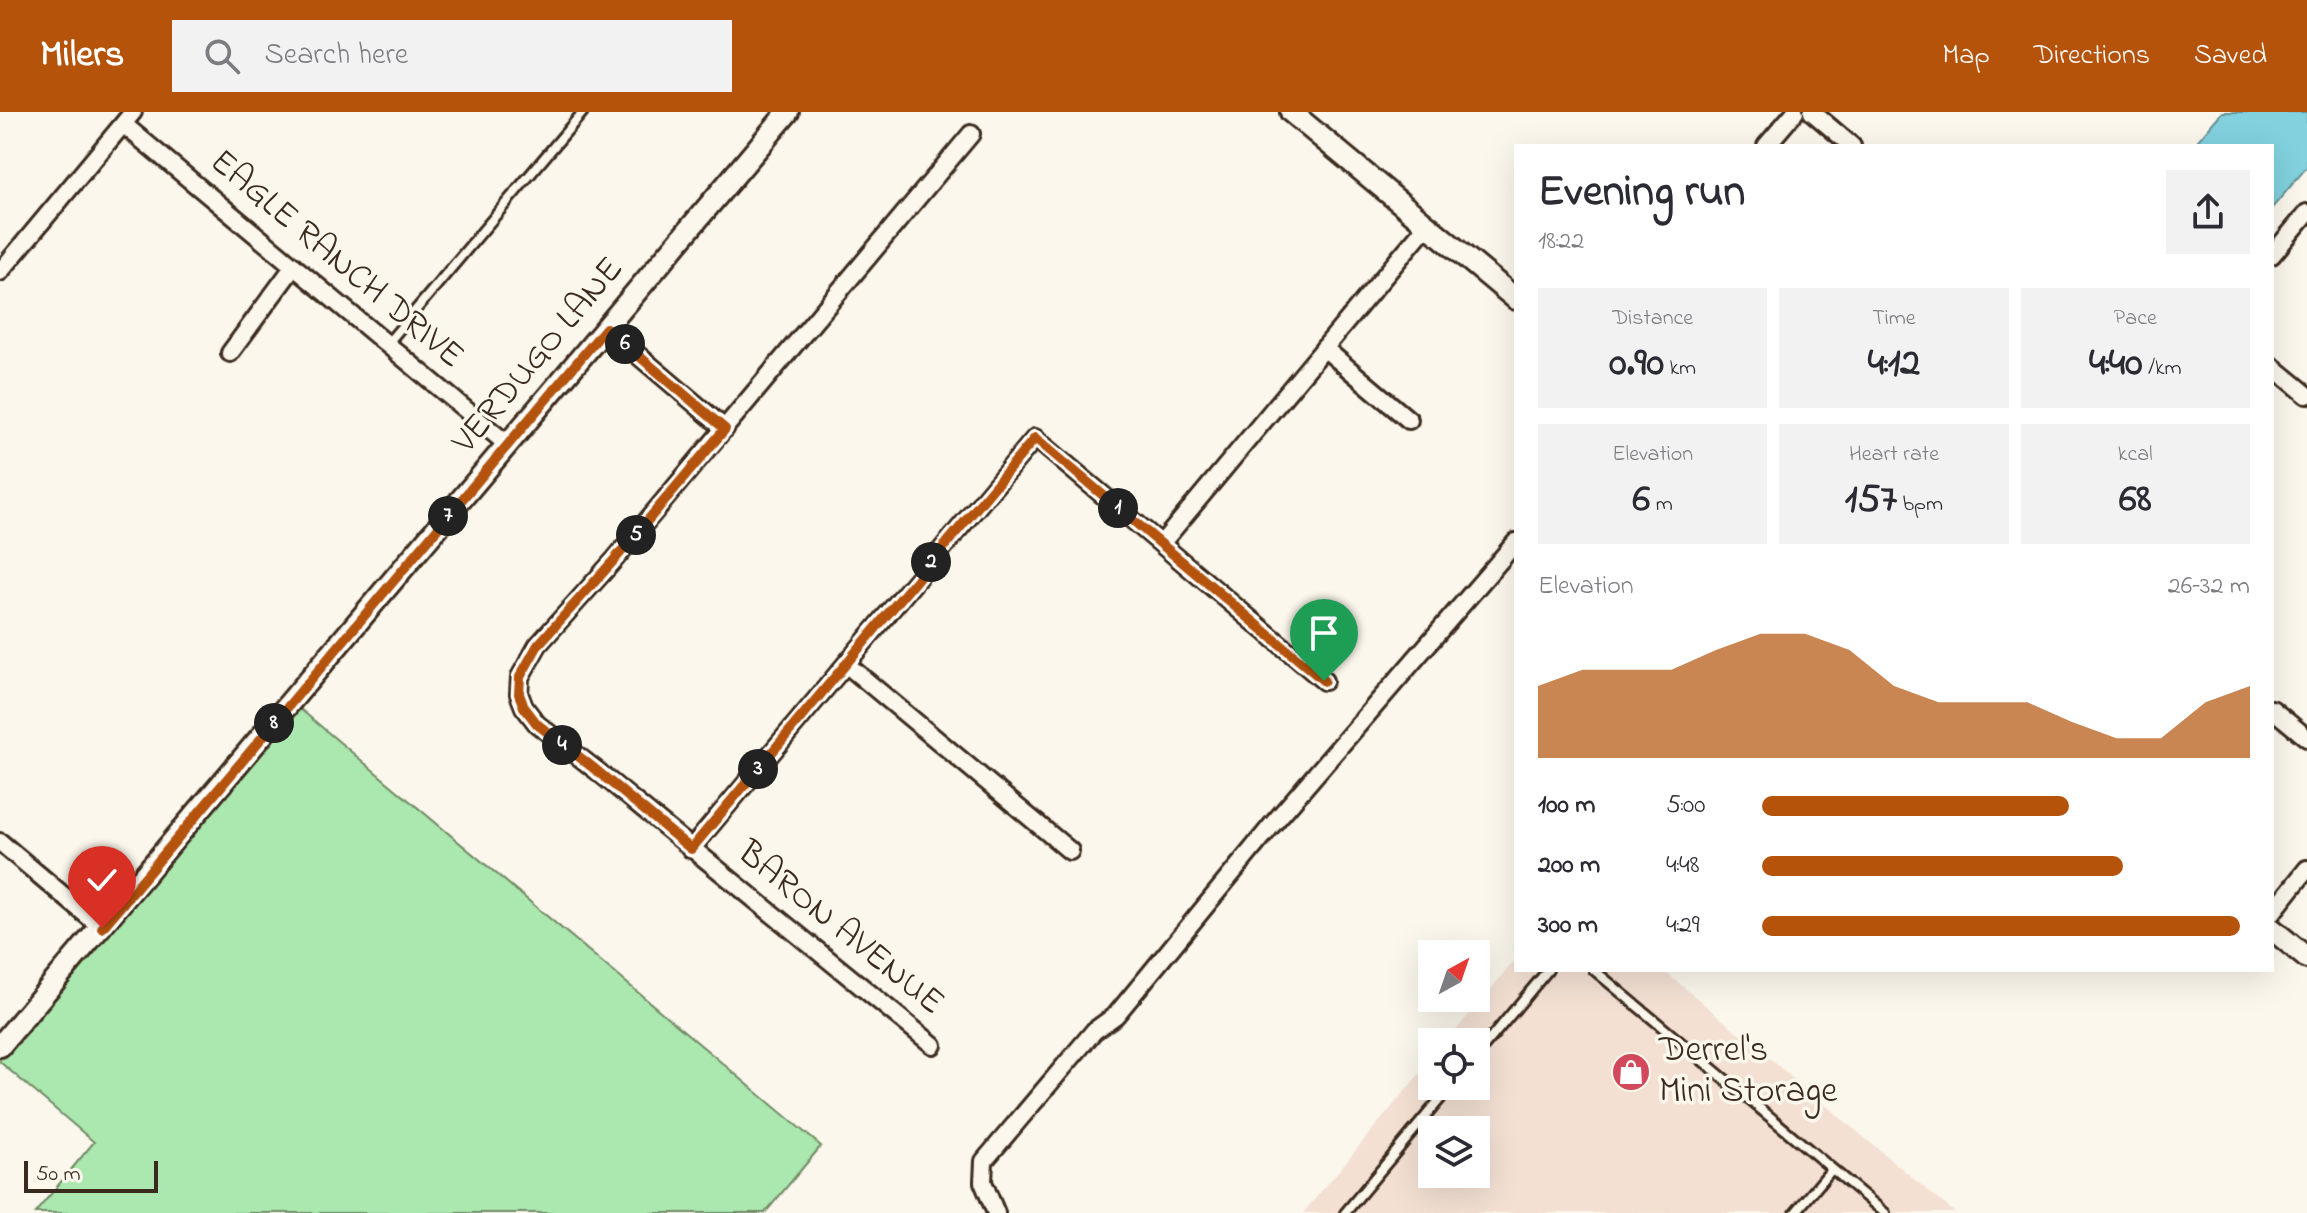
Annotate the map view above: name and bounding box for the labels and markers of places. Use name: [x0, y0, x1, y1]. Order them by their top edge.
pin: 6: [605, 324, 645, 364]
pin: 1: [1098, 488, 1138, 528]
pin: 7: [428, 496, 468, 536]
pin: 5: [616, 515, 656, 555]
pin: 2: [911, 542, 951, 582]
pin: [1290, 599, 1358, 681]
pin: 8: [254, 703, 294, 743]
pin: 4: [542, 725, 582, 765]
pin: 3: [738, 749, 778, 789]
pin: [68, 846, 136, 928]
place label: Derrel's Mini Storage: [1658, 1025, 1838, 1119]
shop icon: Derrel's Mini Storage: [1610, 1051, 1652, 1093]

